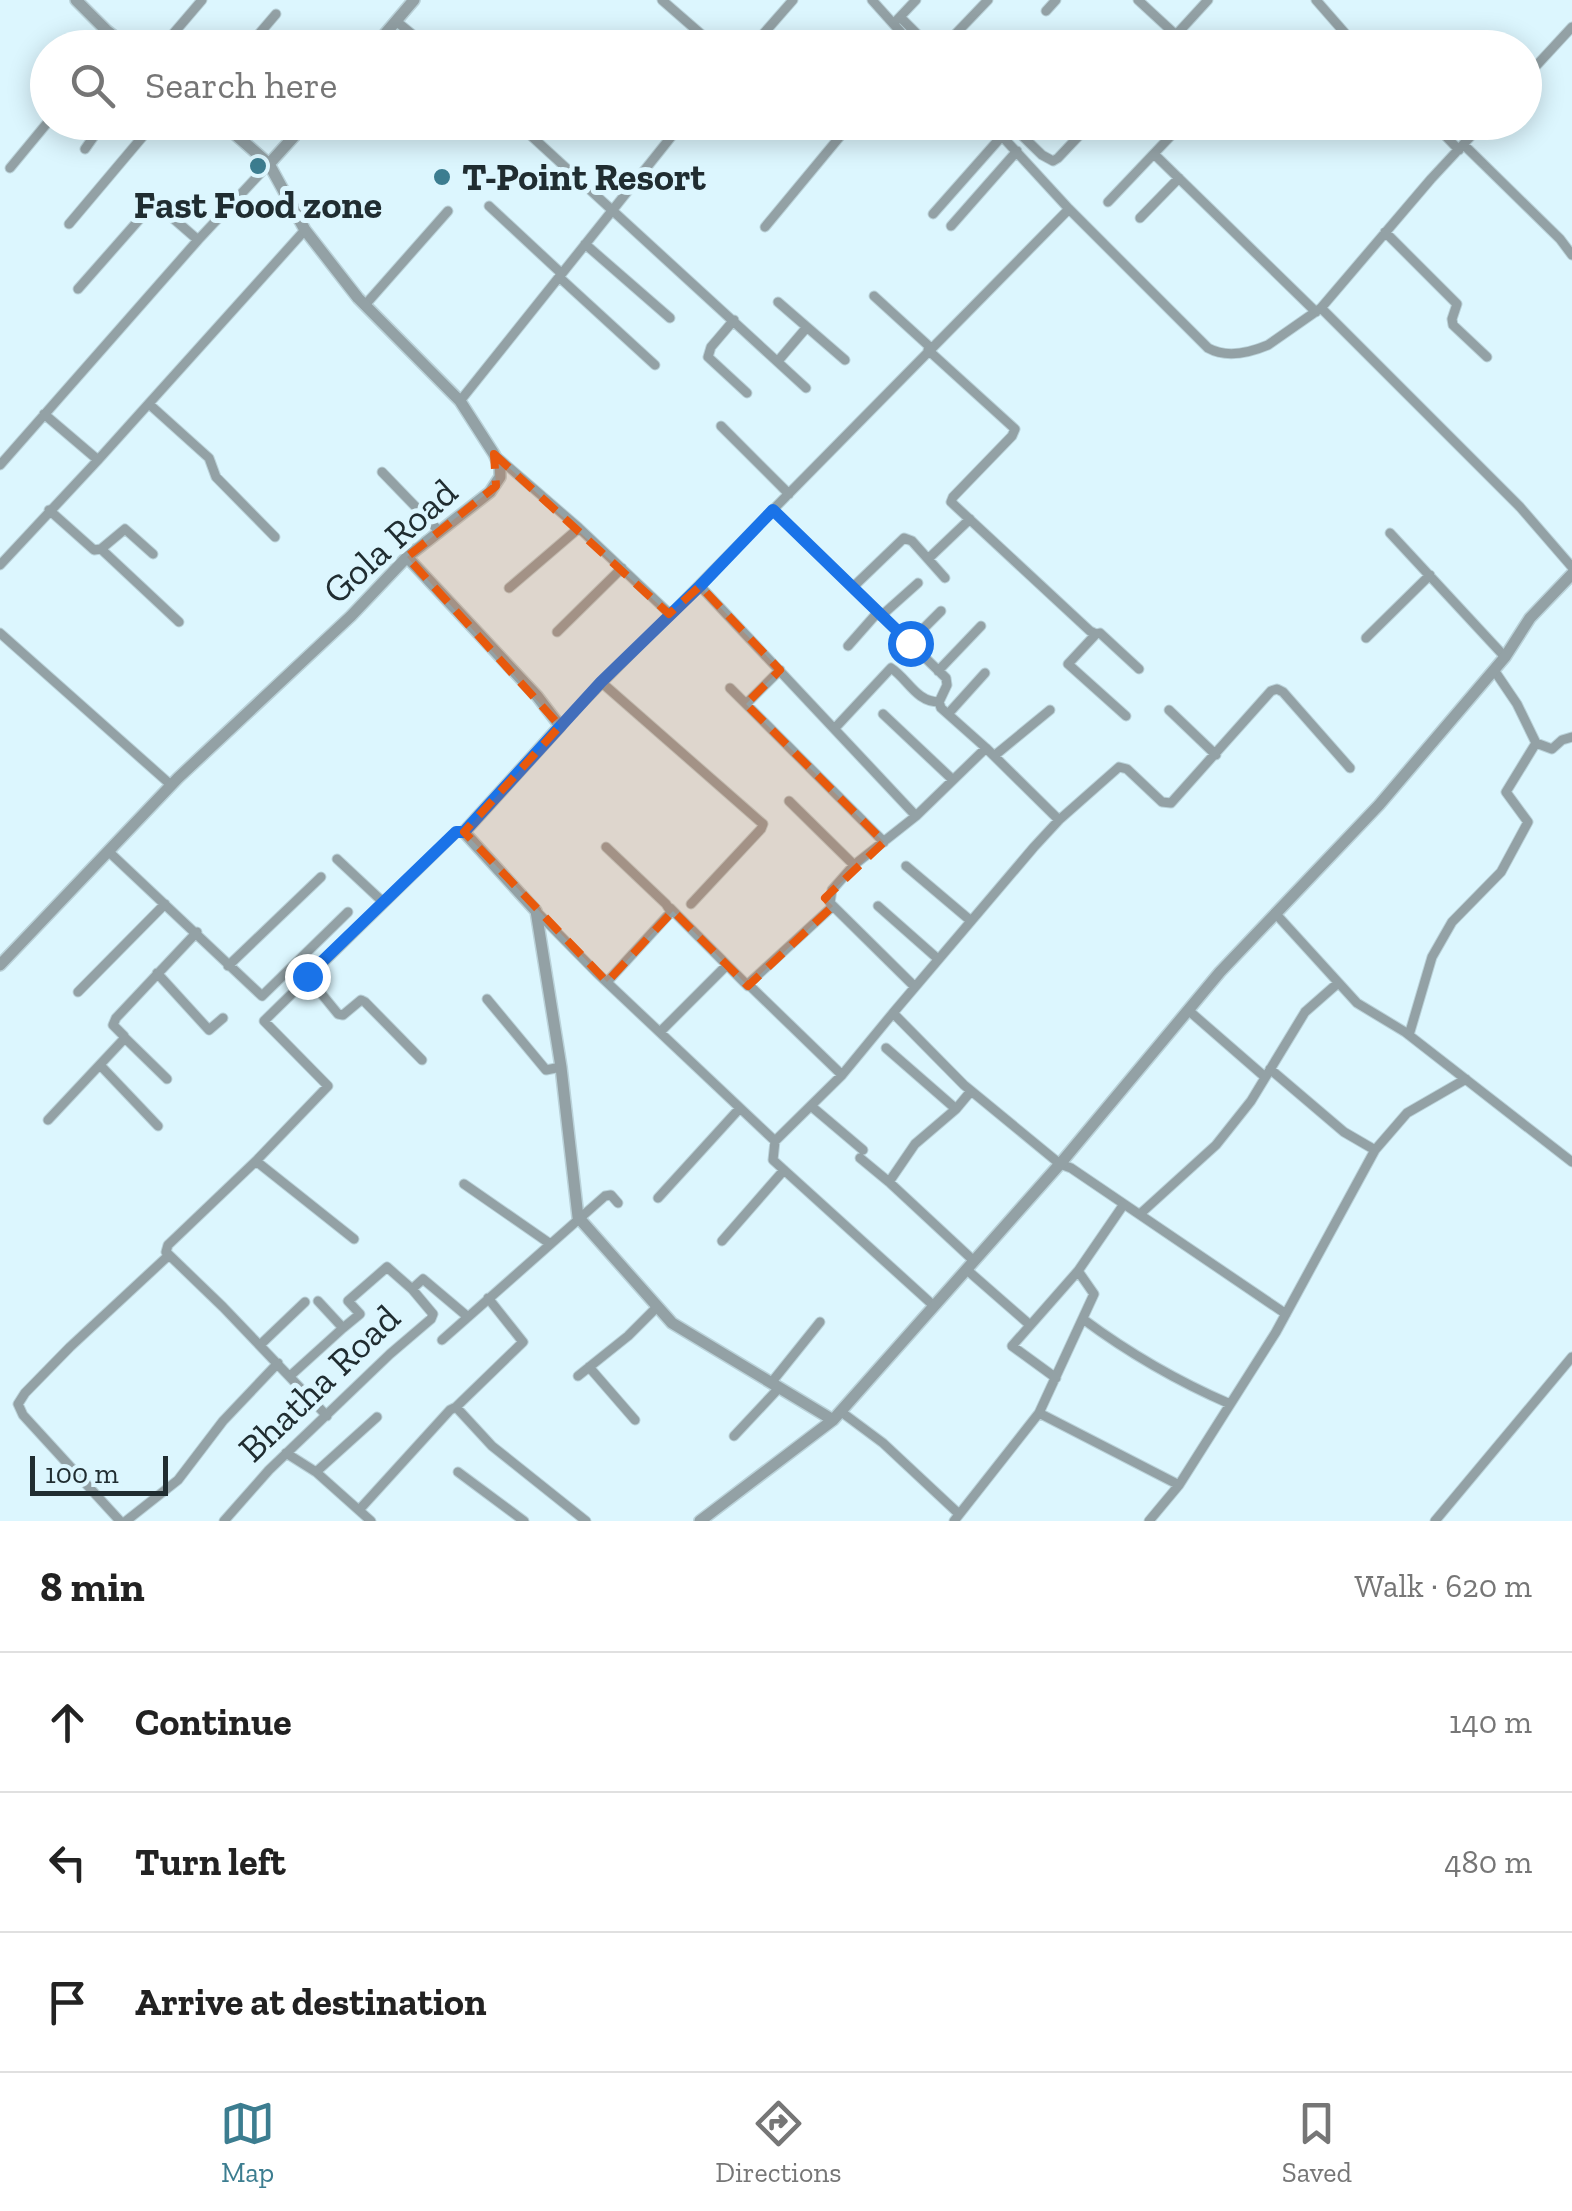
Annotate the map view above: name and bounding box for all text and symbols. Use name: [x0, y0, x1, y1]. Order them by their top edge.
search box: [30, 30, 1542, 140]
icon: search: [65, 58, 120, 113]
text: Search here: [145, 62, 337, 108]
place label: T-Point Resort: [462, 154, 707, 200]
marker: Fast Food zone: [247, 155, 269, 177]
marker: T-Point Resort: [431, 166, 453, 188]
place label: Fast Food zone: [134, 182, 382, 228]
street label: Gola Road: [313, 469, 467, 613]
route start: [888, 621, 934, 667]
route end: [285, 954, 331, 1000]
street label: Bhatha Road: [229, 1295, 409, 1471]
scale bar: [30, 1451, 168, 1496]
text: 100 m: [45, 1457, 119, 1490]
text: 8 min: [40, 1561, 145, 1612]
text: Walk · 620 m: [1355, 1567, 1532, 1605]
icon: ahead: [40, 1695, 95, 1750]
text: Continue: [135, 1699, 292, 1745]
text: 140 m: [1449, 1703, 1532, 1741]
icon: left: [40, 1835, 95, 1890]
text: Turn left: [135, 1839, 286, 1885]
text: 480 m: [1444, 1843, 1532, 1881]
icon: arrive: [40, 1975, 95, 2030]
text: Arrive at destination: [135, 1979, 486, 2025]
tab: Map: [220, 2096, 275, 2189]
tab: Directions: [715, 2096, 842, 2189]
tab: Saved: [1282, 2096, 1352, 2189]

